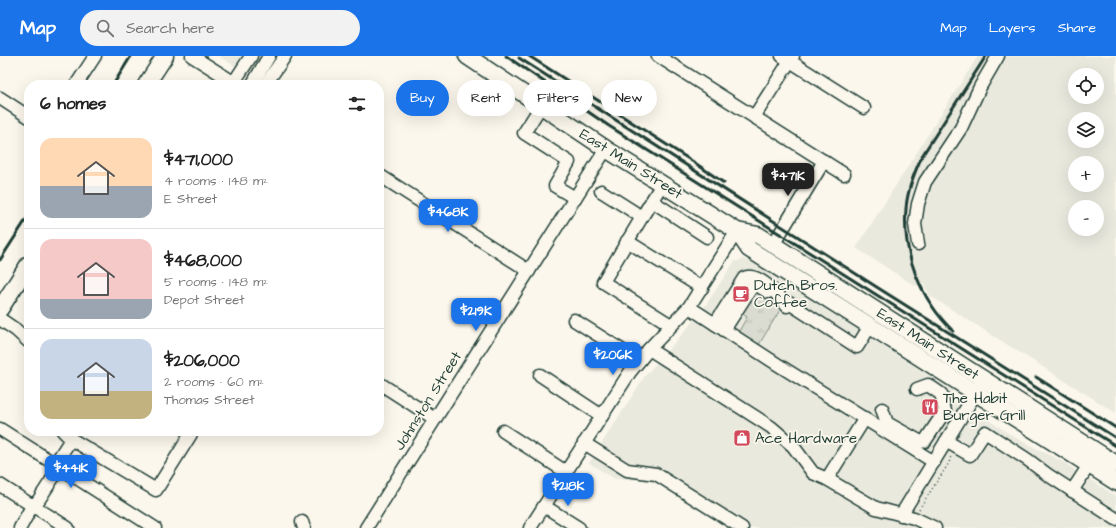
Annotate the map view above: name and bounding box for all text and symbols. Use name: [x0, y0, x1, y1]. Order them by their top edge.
search box: [80, 10, 360, 46]
text: Map: [20, 15, 56, 42]
icon: search: [94, 17, 116, 39]
text: Search here: [126, 18, 215, 39]
text: Map: [940, 18, 967, 38]
text: Layers: [989, 18, 1036, 38]
text: Share: [1058, 18, 1096, 38]
map controls: [1068, 68, 1104, 236]
button: locate: [1068, 68, 1104, 104]
chip: Buy: [396, 80, 449, 116]
chip: Rent: [457, 80, 515, 116]
chip: Filters: [523, 80, 593, 116]
chip: New: [601, 80, 657, 116]
text: 6 homes: [40, 92, 106, 116]
icon: filters: [346, 93, 368, 115]
button: layers: [1068, 112, 1104, 148]
street label: East Main Street: [575, 124, 687, 204]
text: $471,000: [164, 148, 233, 172]
icon: home: [72, 154, 120, 202]
button: +: [1068, 156, 1104, 192]
pin: $471K: [760, 163, 816, 197]
text: $471K: [771, 167, 805, 185]
text: 4 rooms · 148 m²: [164, 172, 268, 190]
text: E Street: [164, 190, 217, 208]
pin: $468K: [420, 199, 476, 233]
button: −: [1068, 200, 1104, 236]
text: $468K: [428, 203, 468, 221]
text: $468,000: [164, 249, 242, 273]
icon: home: [72, 255, 120, 303]
text: 5 rooms · 148 m²: [164, 273, 268, 291]
place label: Dutch Bros. Coffee: [754, 275, 837, 313]
cafe icon: Dutch Bros. Coffee: [731, 284, 751, 304]
text: Depot Street: [164, 291, 245, 309]
pin: $219K: [448, 298, 504, 332]
text: $219K: [460, 302, 492, 320]
street label: East Main Street: [873, 303, 983, 385]
pin: $206K: [585, 342, 641, 376]
text: $206K: [594, 346, 632, 364]
street label: Johnston Street: [389, 347, 467, 455]
text: $206,000: [164, 349, 240, 373]
icon: home: [72, 355, 120, 403]
text: 2 rooms · 60 m²: [164, 373, 264, 391]
place label: The Habit Burger Grill: [943, 388, 1025, 427]
text: Thomas Street: [164, 391, 254, 409]
restaurant icon: The Habit Burger Grill: [920, 397, 940, 417]
shop icon: Ace Hardware: [732, 428, 752, 448]
place label: Ace Hardware: [755, 428, 857, 449]
pin: $441K: [43, 455, 99, 489]
text: $441K: [54, 459, 88, 477]
pin: $218K: [540, 473, 596, 507]
text: $218K: [552, 477, 584, 495]

